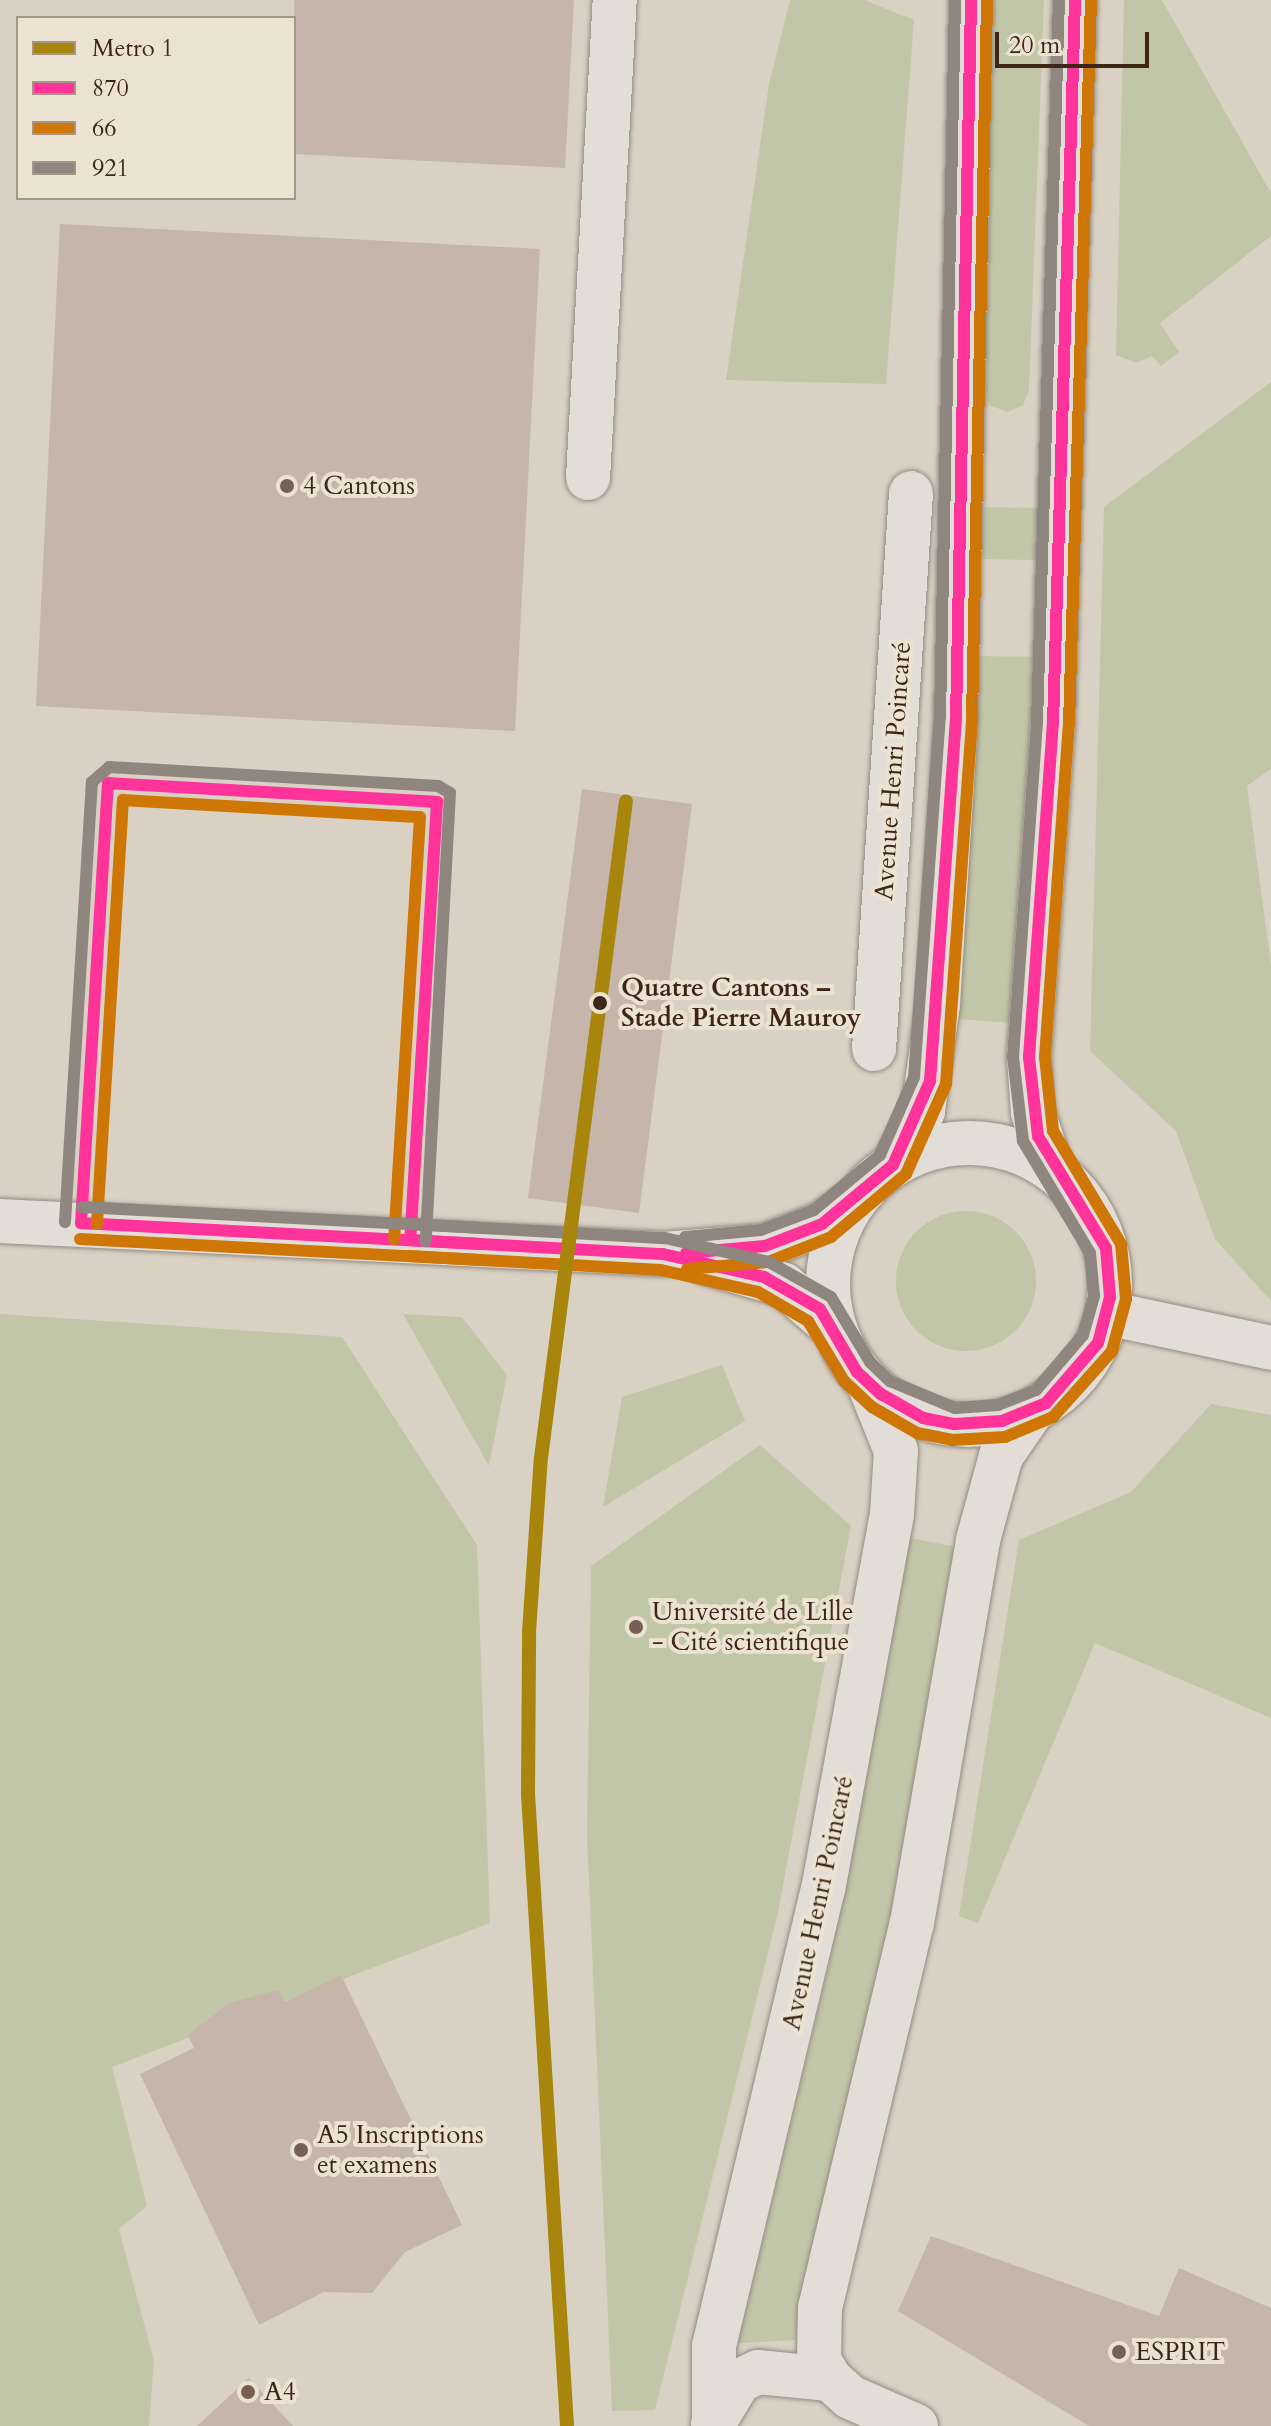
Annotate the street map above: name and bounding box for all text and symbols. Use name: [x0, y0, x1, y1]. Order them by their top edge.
legend: [16, 16, 296, 200]
scale bar: [999, 16, 1153, 66]
text: 20 m: [1009, 29, 1060, 62]
text: Metro 1: [92, 32, 174, 65]
text: 870: [92, 72, 129, 105]
text: 66: [92, 112, 117, 145]
text: 921: [92, 152, 129, 185]
place label: 4 Cantons: [303, 470, 415, 502]
marker: 4 Cantons: [278, 477, 296, 495]
street label: Avenue Henri Poincaré: [868, 641, 918, 901]
place label: Quatre Cantons – Stade Pierre Mauroy: [621, 972, 861, 1034]
marker: Quatre Cantons – Stade Pierre Mauroy: [586, 989, 614, 1017]
place label: Université de Lille ‐ Cité scientifique: [652, 1596, 853, 1658]
marker: Université de Lille ‐ Cité scientifique: [627, 1618, 645, 1636]
street label: Avenue Henri Poincaré: [776, 1773, 860, 2033]
place label: A5 Inscriptions et examens: [317, 2119, 484, 2180]
marker: A5 Inscriptions et examens: [292, 2141, 310, 2159]
place label: ESPRIT: [1135, 2336, 1225, 2368]
marker: ESPRIT: [1110, 2343, 1128, 2361]
place label: A4: [264, 2376, 296, 2408]
marker: A4: [239, 2383, 257, 2401]

